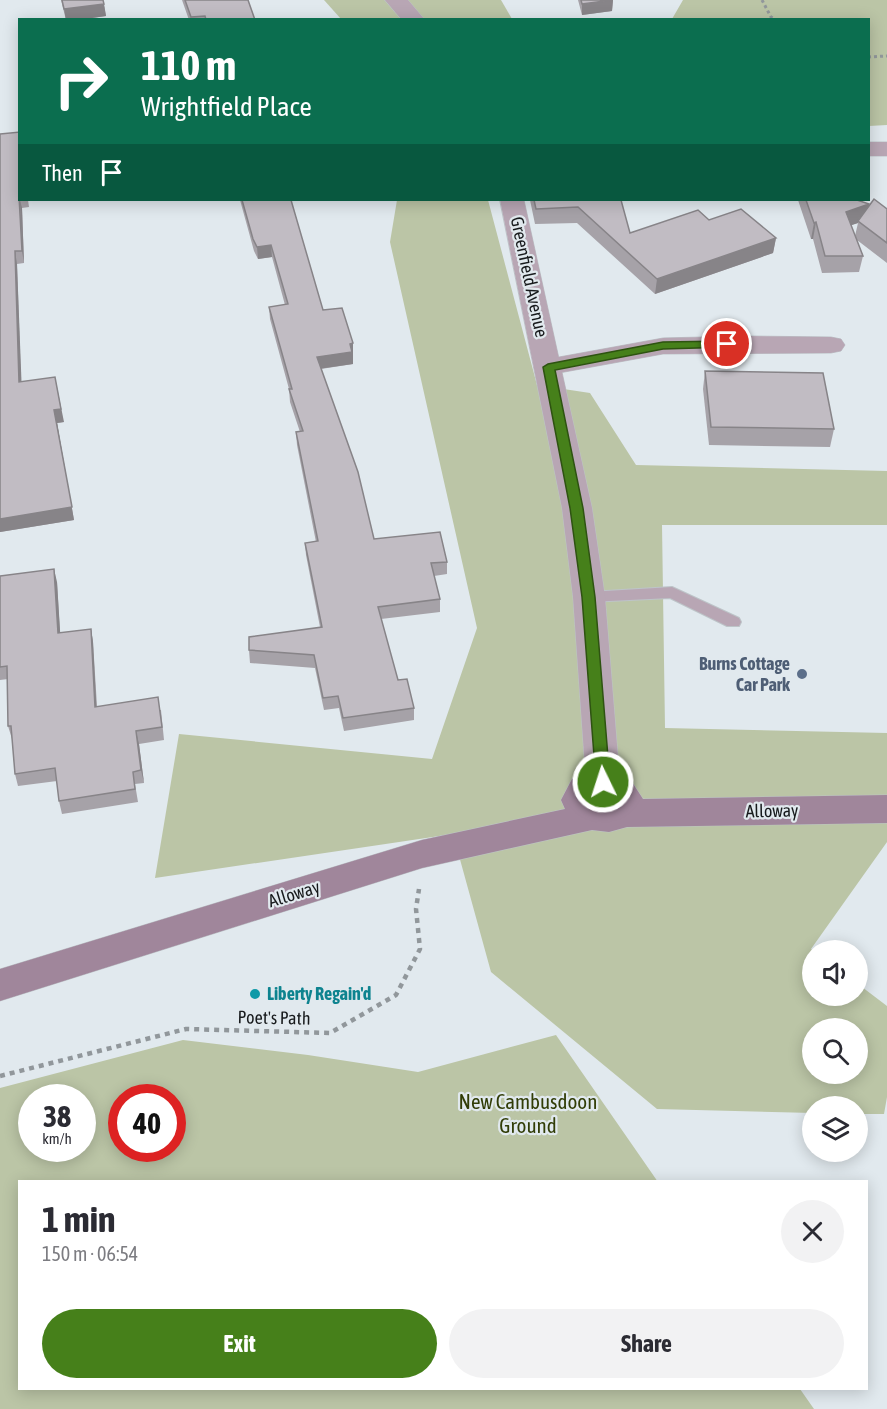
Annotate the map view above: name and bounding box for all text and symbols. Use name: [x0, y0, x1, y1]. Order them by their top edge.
text: 110 m: [141, 41, 236, 89]
icon: right: [42, 42, 120, 120]
text: Wrightfield Place: [141, 91, 312, 122]
icon: arrive: [95, 156, 128, 189]
text: Then: [42, 160, 83, 186]
street label: Greenfield Avenue: [506, 215, 552, 339]
pin: [701, 318, 752, 369]
icon: arrive: [710, 327, 743, 360]
place label: Burns Cottage Car Park: [699, 653, 791, 695]
marker: Burns Cottage Car Park: [795, 667, 809, 681]
position arrow: [571, 750, 635, 814]
street label: Alloway: [745, 800, 799, 821]
street label: Alloway: [266, 876, 322, 911]
map controls: [802, 940, 868, 1162]
button: sound: [802, 940, 868, 1006]
place label: Liberty Regain'd: [267, 983, 371, 1004]
marker: Liberty Regain'd: [248, 987, 262, 1001]
street label: Poet's Path: [237, 1006, 311, 1029]
button: search: [802, 1018, 868, 1084]
speed limit sign: 40: [108, 1084, 186, 1162]
park label: New Cambusdoon Ground: [459, 1089, 597, 1137]
button: layers: [802, 1096, 868, 1162]
text: 38: [43, 1099, 71, 1133]
text: km/h: [42, 1130, 72, 1147]
text: 1 min: [42, 1198, 116, 1240]
button: close: [781, 1200, 844, 1263]
text: 150 m · 06:54: [42, 1242, 138, 1265]
button: Exit: [42, 1309, 437, 1378]
button: Share: [449, 1309, 844, 1378]

